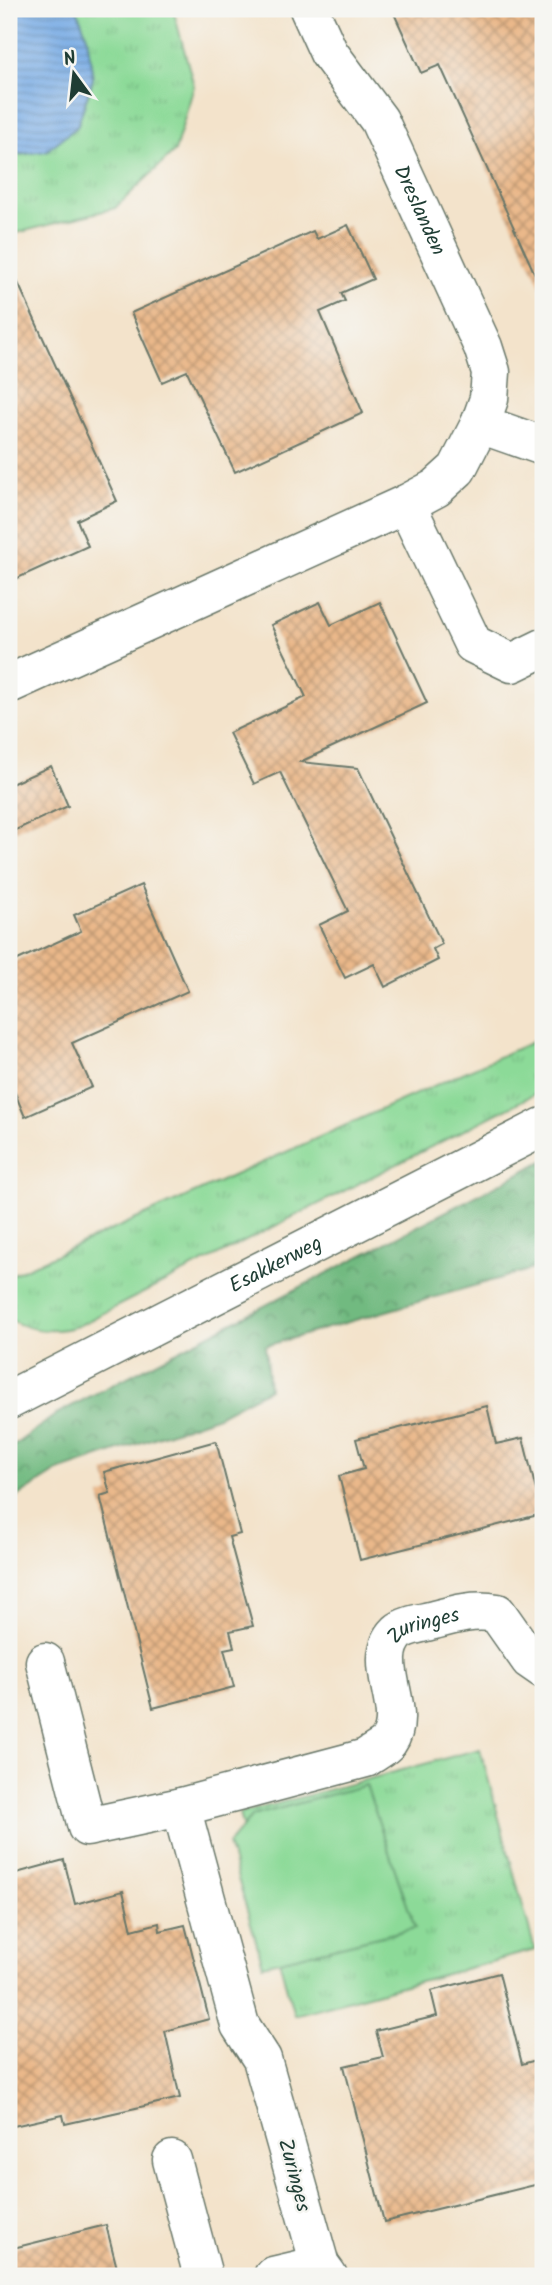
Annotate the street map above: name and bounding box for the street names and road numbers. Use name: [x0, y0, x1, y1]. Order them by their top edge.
street label: Dreslanden: [384, 160, 454, 261]
street label: Esakkerweg: [224, 1228, 328, 1303]
street label: Zuringes: [379, 1599, 463, 1652]
street label: Zuringes: [268, 2135, 319, 2216]

